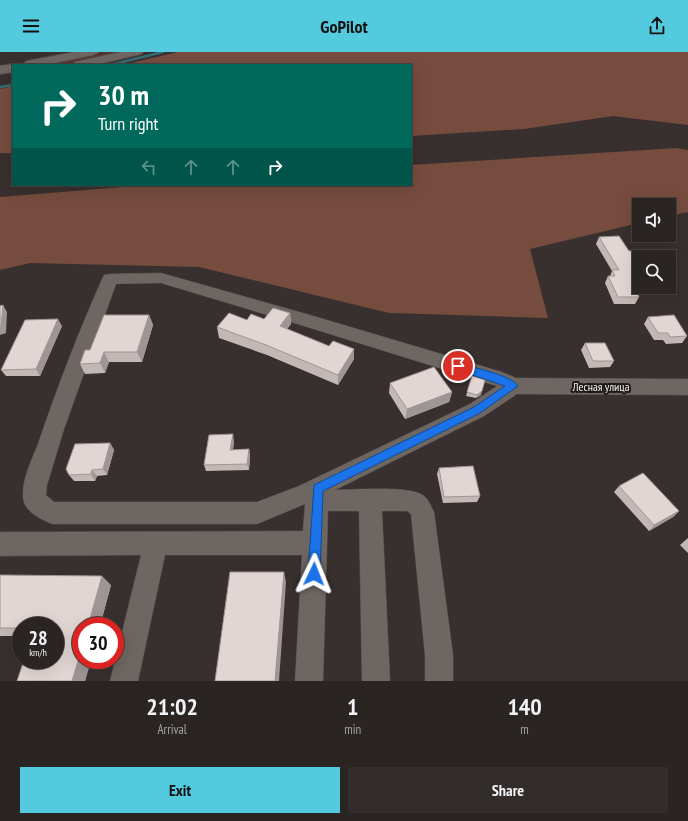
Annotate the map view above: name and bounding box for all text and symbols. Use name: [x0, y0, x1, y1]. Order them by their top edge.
icon: menu: [20, 15, 42, 37]
text: GoPilot: [320, 15, 368, 38]
icon: share: [646, 15, 668, 37]
text: 30 m: [98, 76, 149, 113]
icon: right: [32, 80, 84, 132]
text: Turn right: [98, 112, 158, 135]
icon: left: [138, 156, 160, 178]
icon: ahead: [180, 156, 202, 178]
icon: ahead: [222, 156, 244, 178]
icon: right: [264, 156, 286, 178]
map controls: [632, 198, 676, 294]
button: sound: [632, 198, 676, 242]
button: search: [632, 250, 676, 294]
pin: [441, 349, 475, 383]
icon: arrive: [447, 355, 469, 377]
street label: Лесная улица: [572, 379, 630, 394]
position arrow: [293, 553, 335, 595]
speed limit sign: 30: [72, 617, 124, 669]
text: 28: [28, 625, 48, 651]
text: km/h: [29, 646, 47, 659]
text: 21:02: [146, 691, 198, 722]
text: 1: [347, 691, 358, 722]
text: 140: [507, 691, 542, 722]
text: Arrival: [157, 721, 187, 738]
text: min: [344, 721, 361, 738]
text: m: [520, 721, 529, 738]
button: Exit: [20, 767, 340, 813]
button: Share: [348, 767, 668, 813]

